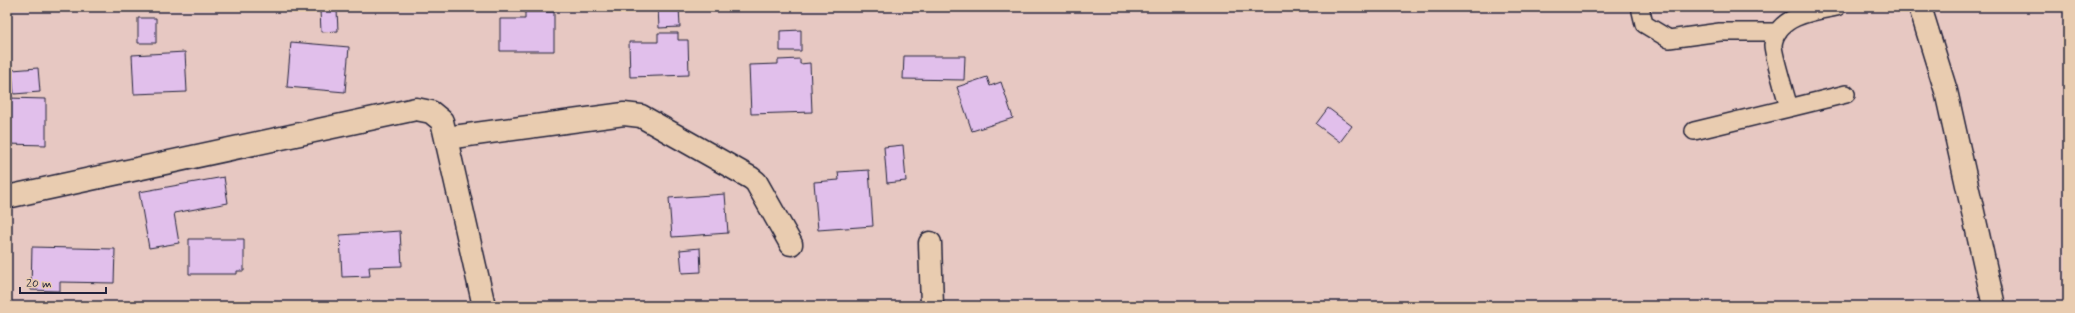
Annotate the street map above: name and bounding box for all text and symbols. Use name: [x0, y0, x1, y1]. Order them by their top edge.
scale bar: [20, 269, 106, 295]
text: 20 m: [26, 276, 52, 292]

